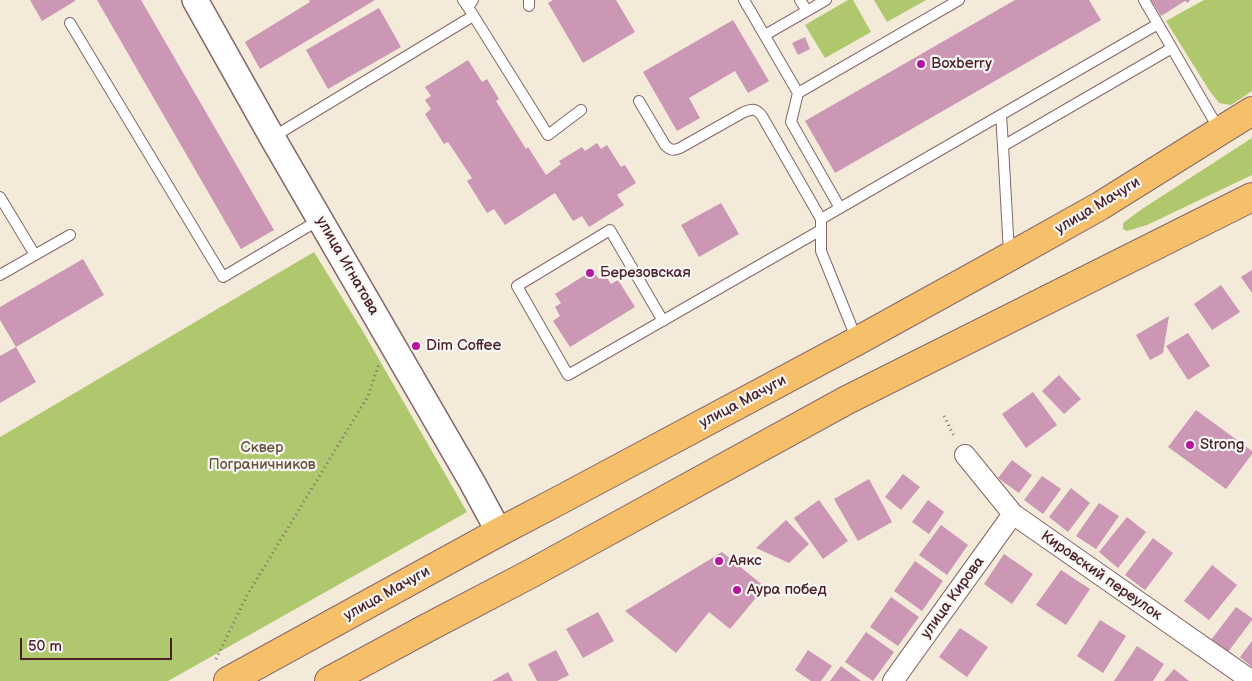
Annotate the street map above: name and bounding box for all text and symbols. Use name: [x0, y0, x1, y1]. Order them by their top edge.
place label: Boxberry: [931, 55, 992, 73]
marker: Boxberry: [915, 58, 927, 70]
street label: улица Мачуги: [1052, 174, 1144, 238]
street label: улица Игнатова: [311, 213, 383, 319]
place label: Березовская: [600, 264, 691, 282]
marker: Березовская: [584, 267, 596, 279]
place label: Dim Coffee: [426, 337, 501, 355]
marker: Dim Coffee: [410, 340, 422, 352]
street label: улица Мачуги: [696, 372, 790, 432]
place label: Strong: [1200, 436, 1244, 454]
park label: Сквер Пограничников: [208, 439, 316, 474]
marker: Strong: [1184, 439, 1196, 451]
street label: Кировский переулок: [1037, 527, 1165, 625]
place label: Аякс: [729, 552, 762, 570]
street label: улица Кирова: [917, 554, 989, 642]
marker: Аякс: [713, 555, 725, 567]
street label: улица Мачуги: [341, 563, 433, 625]
place label: Аура побед: [747, 581, 827, 599]
marker: Аура побед: [731, 584, 743, 596]
scale bar: [22, 628, 175, 660]
text: 50 m: [28, 637, 62, 656]

